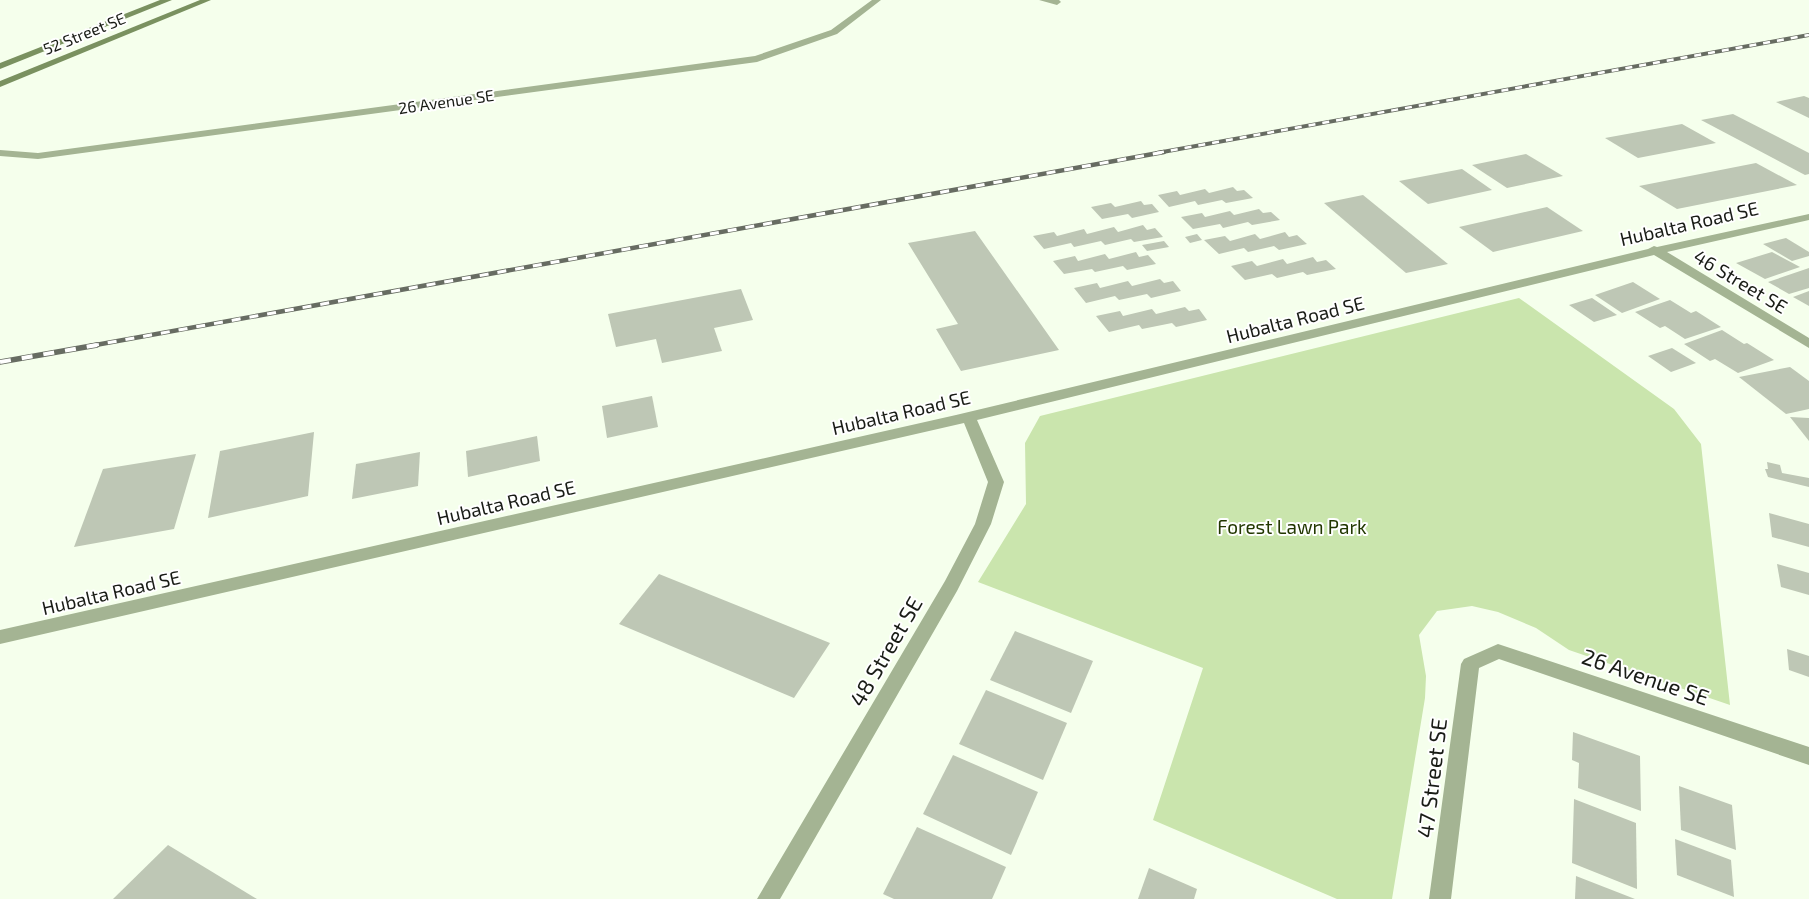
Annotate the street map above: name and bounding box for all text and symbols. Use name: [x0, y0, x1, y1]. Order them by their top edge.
street label: 52 Street SE: [40, 8, 128, 58]
street label: 26 Avenue SE: [397, 85, 495, 117]
street label: Hubalta Road SE: [1617, 196, 1761, 250]
street label: 46 Street SE: [1690, 244, 1792, 318]
street label: Hubalta Road SE: [1224, 291, 1366, 347]
street label: Hubalta Road SE: [829, 385, 973, 439]
street label: Hubalta Road SE: [434, 475, 578, 529]
park label: Forest Lawn Park: [1217, 515, 1367, 538]
street label: Hubalta Road SE: [39, 565, 183, 619]
street label: 48 Street SE: [843, 591, 927, 711]
street label: 26 Avenue SE: [1579, 642, 1713, 710]
street label: 47 Street SE: [1411, 717, 1451, 839]

